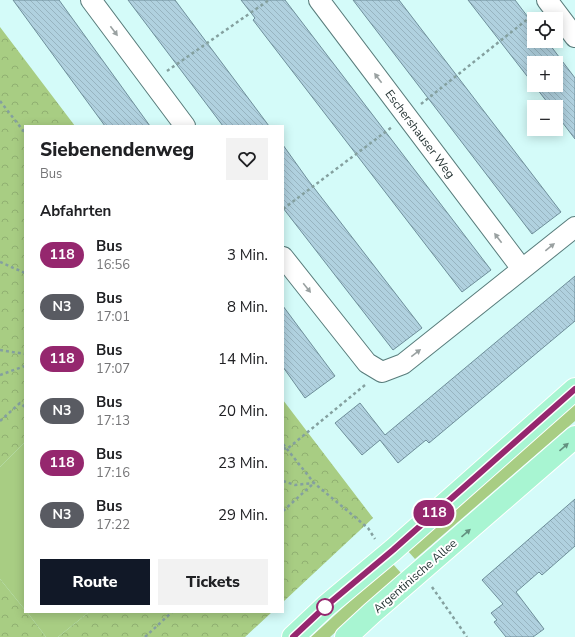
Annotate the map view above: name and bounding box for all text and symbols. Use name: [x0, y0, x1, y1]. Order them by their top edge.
map controls: [527, 12, 563, 136]
button: locate: [527, 12, 563, 48]
one-way arrow: [110, 26, 118, 37]
button: +: [527, 56, 563, 92]
one-way arrow: [374, 73, 382, 84]
street label: Eschershauser Weg: [381, 87, 459, 181]
button: −: [527, 100, 563, 136]
text: Siebenendenweg: [40, 137, 194, 163]
button: heart: [226, 138, 268, 180]
text: Bus: [40, 165, 62, 183]
text: Abfahrten: [40, 201, 111, 221]
one-way arrow: [494, 233, 502, 244]
text: Bus: [96, 236, 122, 256]
one-way arrow: [545, 242, 556, 251]
text: 118: [49, 245, 75, 264]
text: 3 Min.: [227, 245, 268, 265]
text: 16:56: [96, 256, 130, 274]
one-way arrow: [303, 282, 312, 293]
text: Bus: [96, 288, 122, 308]
text: N3: [53, 297, 71, 316]
text: 8 Min.: [227, 297, 268, 317]
text: 17:01: [96, 308, 130, 326]
text: Bus: [96, 340, 122, 360]
text: 118: [49, 349, 75, 368]
text: 14 Min.: [218, 349, 268, 369]
one-way arrow: [410, 349, 421, 358]
text: 17:07: [96, 360, 130, 378]
text: Bus: [96, 392, 122, 412]
text: N3: [53, 401, 71, 420]
text: 20 Min.: [218, 401, 268, 421]
text: 17:13: [96, 412, 130, 430]
one-way arrow: [559, 443, 568, 452]
text: Bus: [96, 444, 122, 464]
text: 118: [49, 453, 75, 472]
text: 23 Min.: [218, 453, 268, 473]
text: 17:16: [96, 464, 130, 482]
text: Bus: [96, 496, 122, 516]
line badge: 118: [411, 500, 457, 526]
text: 118: [421, 503, 447, 522]
text: N3: [53, 505, 71, 524]
text: 29 Min.: [218, 505, 268, 525]
text: 17:22: [96, 516, 130, 534]
one-way arrow: [460, 528, 471, 537]
street label: Argentinische Allee: [370, 535, 460, 617]
button: Route: [40, 559, 150, 605]
button: Tickets: [158, 559, 268, 605]
unlabelled marker: [316, 598, 334, 616]

